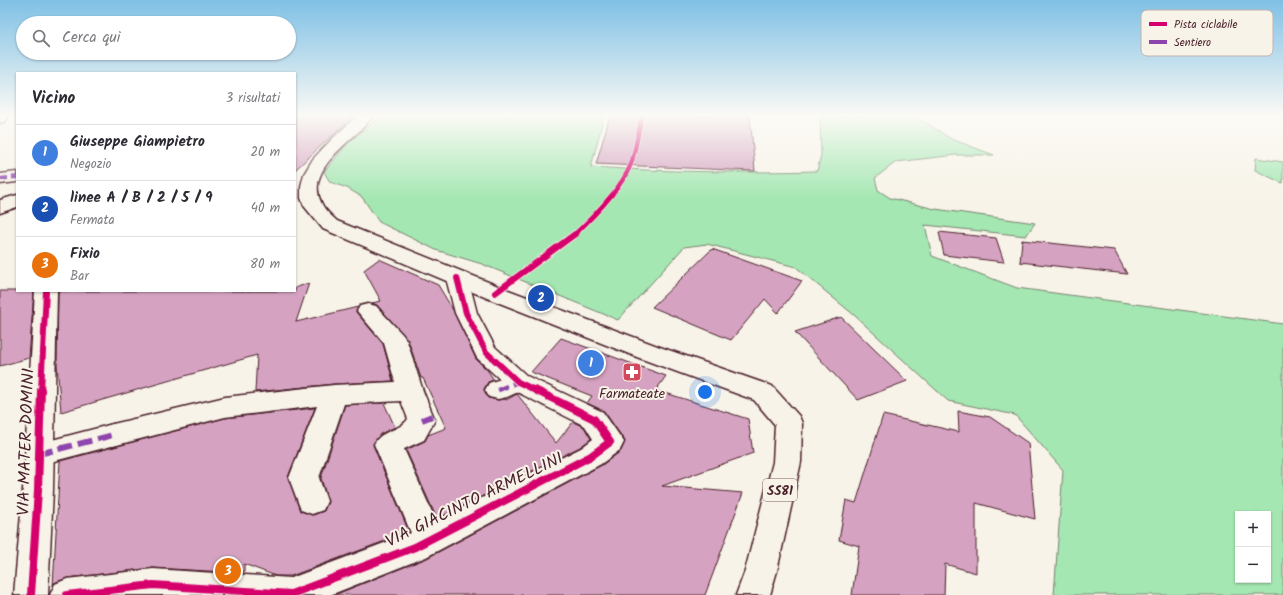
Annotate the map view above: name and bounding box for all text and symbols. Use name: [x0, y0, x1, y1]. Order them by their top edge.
legend: [1141, 10, 1273, 56]
search box: [16, 16, 296, 60]
text: Pista ciclabile: [1174, 16, 1237, 34]
text: Cerca qui: [62, 26, 120, 50]
icon: search: [30, 27, 52, 49]
text: Sentiero: [1174, 34, 1211, 52]
text: Vicino: [32, 85, 75, 112]
text: 3 risultati: [226, 88, 280, 109]
text: Giuseppe Giampietro: [70, 130, 205, 154]
text: 1: [43, 142, 47, 163]
text: 20 m: [250, 142, 280, 163]
text: Negozio: [70, 154, 111, 175]
text: linee A / B / 2 / 5 / 9: [70, 186, 212, 210]
text: 2: [41, 198, 49, 219]
text: 40 m: [251, 198, 280, 219]
text: Fermata: [70, 210, 115, 231]
text: Fixio: [70, 242, 100, 266]
text: 3: [41, 254, 49, 275]
text: 80 m: [250, 254, 280, 275]
text: Bar: [70, 266, 89, 287]
pin: 2: [528, 283, 554, 313]
pin: 1: [578, 348, 604, 378]
pharmacy icon: Farmateate: [621, 361, 643, 383]
street label: VIA MATER DOMINI: [10, 368, 43, 516]
your location: [695, 382, 715, 402]
place label: Farmateate: [599, 383, 666, 405]
street label: VIA GIACINTO ARMELLINI: [381, 445, 568, 555]
road number: SS81: [763, 479, 797, 501]
map controls: [1235, 511, 1271, 583]
button: +: [1235, 511, 1271, 547]
button: −: [1235, 547, 1271, 583]
pin: 3: [215, 556, 241, 586]

